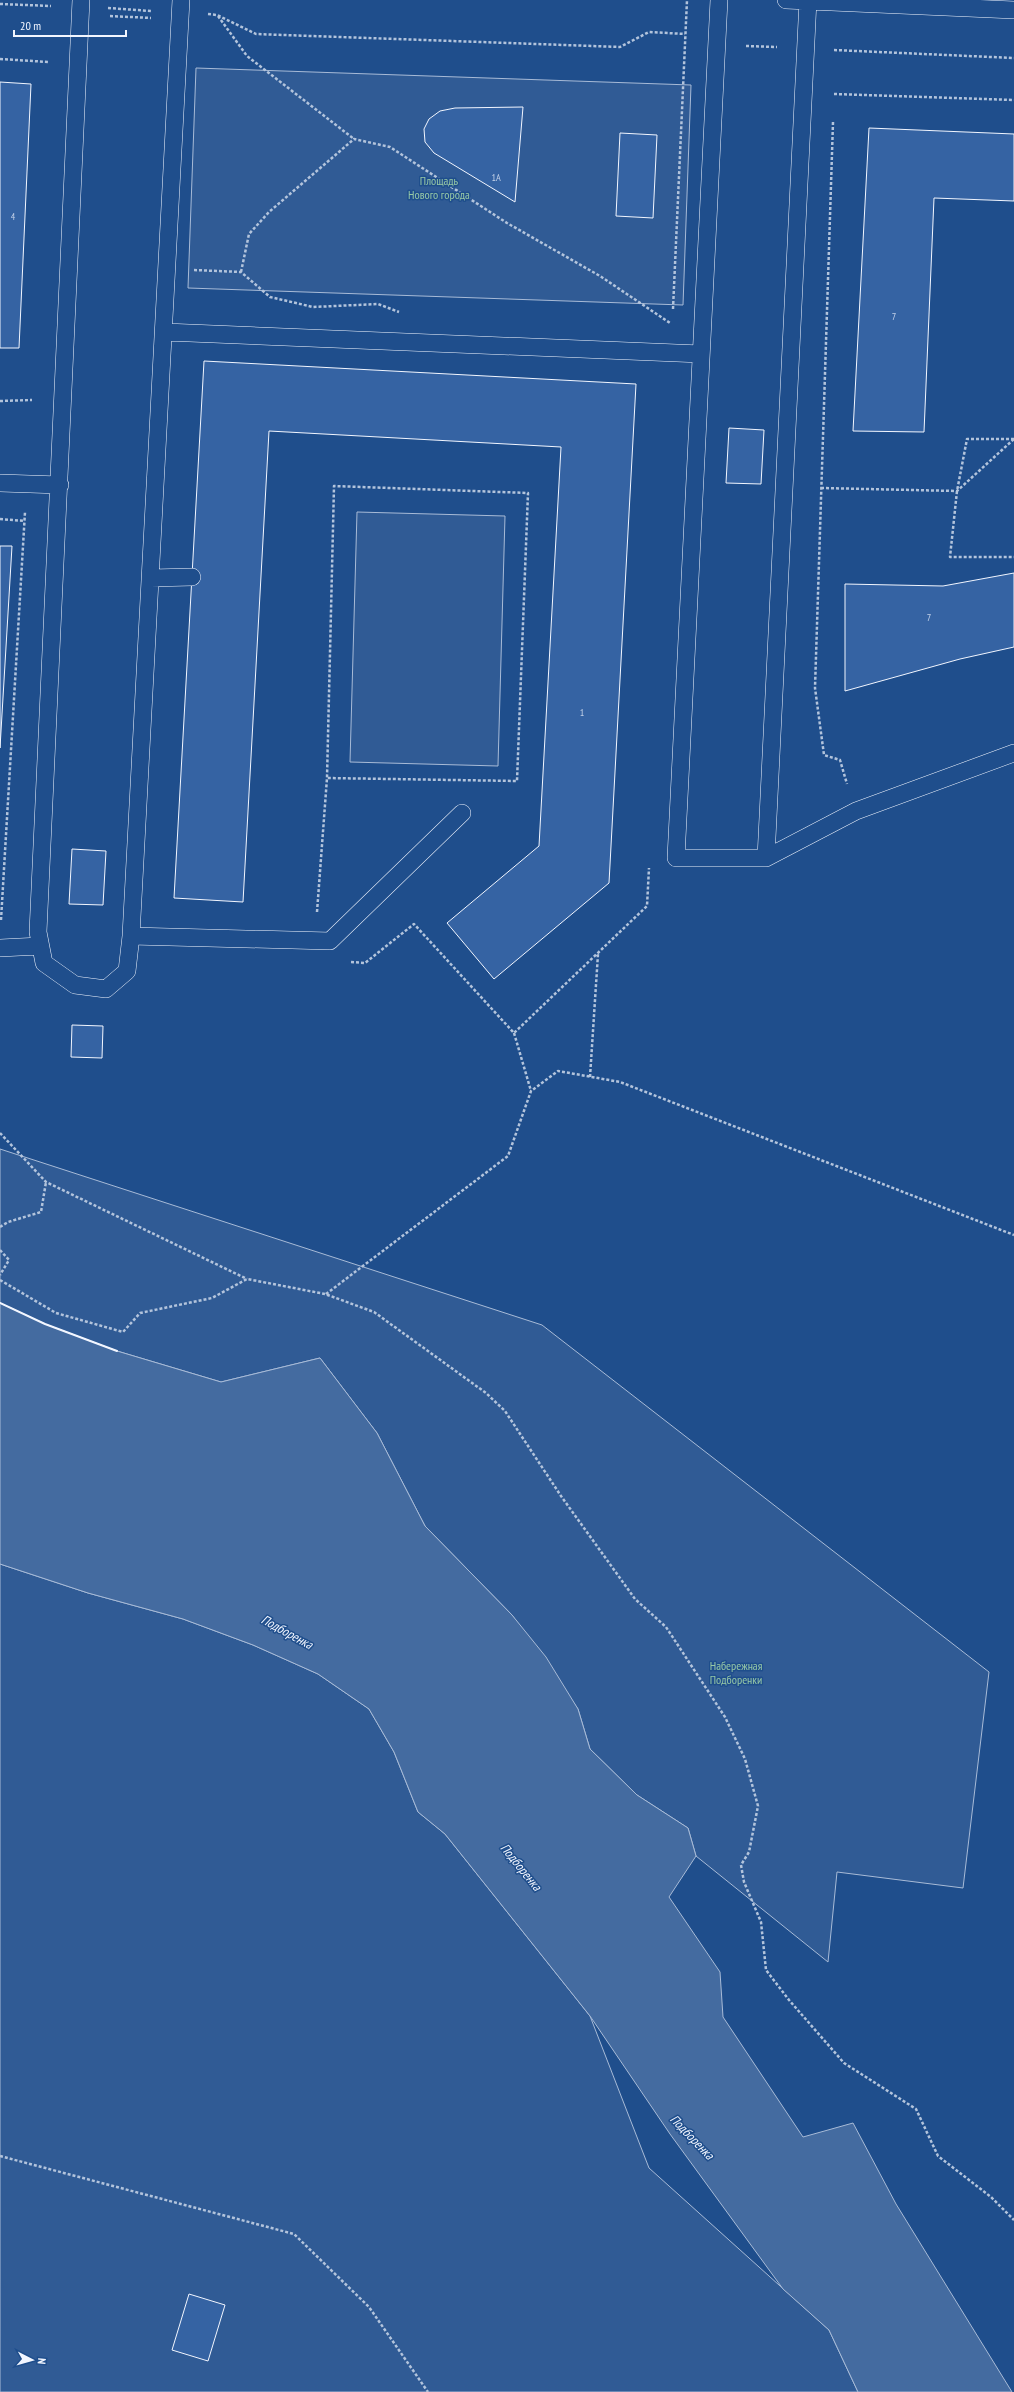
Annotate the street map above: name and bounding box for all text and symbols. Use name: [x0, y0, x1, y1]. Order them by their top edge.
scale bar: [14, 12, 126, 38]
text: 20 m: [20, 18, 41, 33]
house number: 1А: [491, 171, 501, 184]
park label: Площадь Нового города: [408, 173, 470, 202]
house number: 4: [11, 210, 16, 223]
house number: 7: [892, 310, 896, 323]
house number: 7: [927, 611, 931, 624]
house number: 1: [580, 706, 584, 719]
water label: Подборенка: [258, 1611, 316, 1653]
park label: Набережная Подборенки: [710, 1658, 763, 1687]
water label: Подборенка: [497, 1840, 546, 1895]
water label: Подборенка: [666, 2111, 718, 2164]
north arrow: [12, 2340, 52, 2380]
text: N: [35, 2357, 49, 2365]

